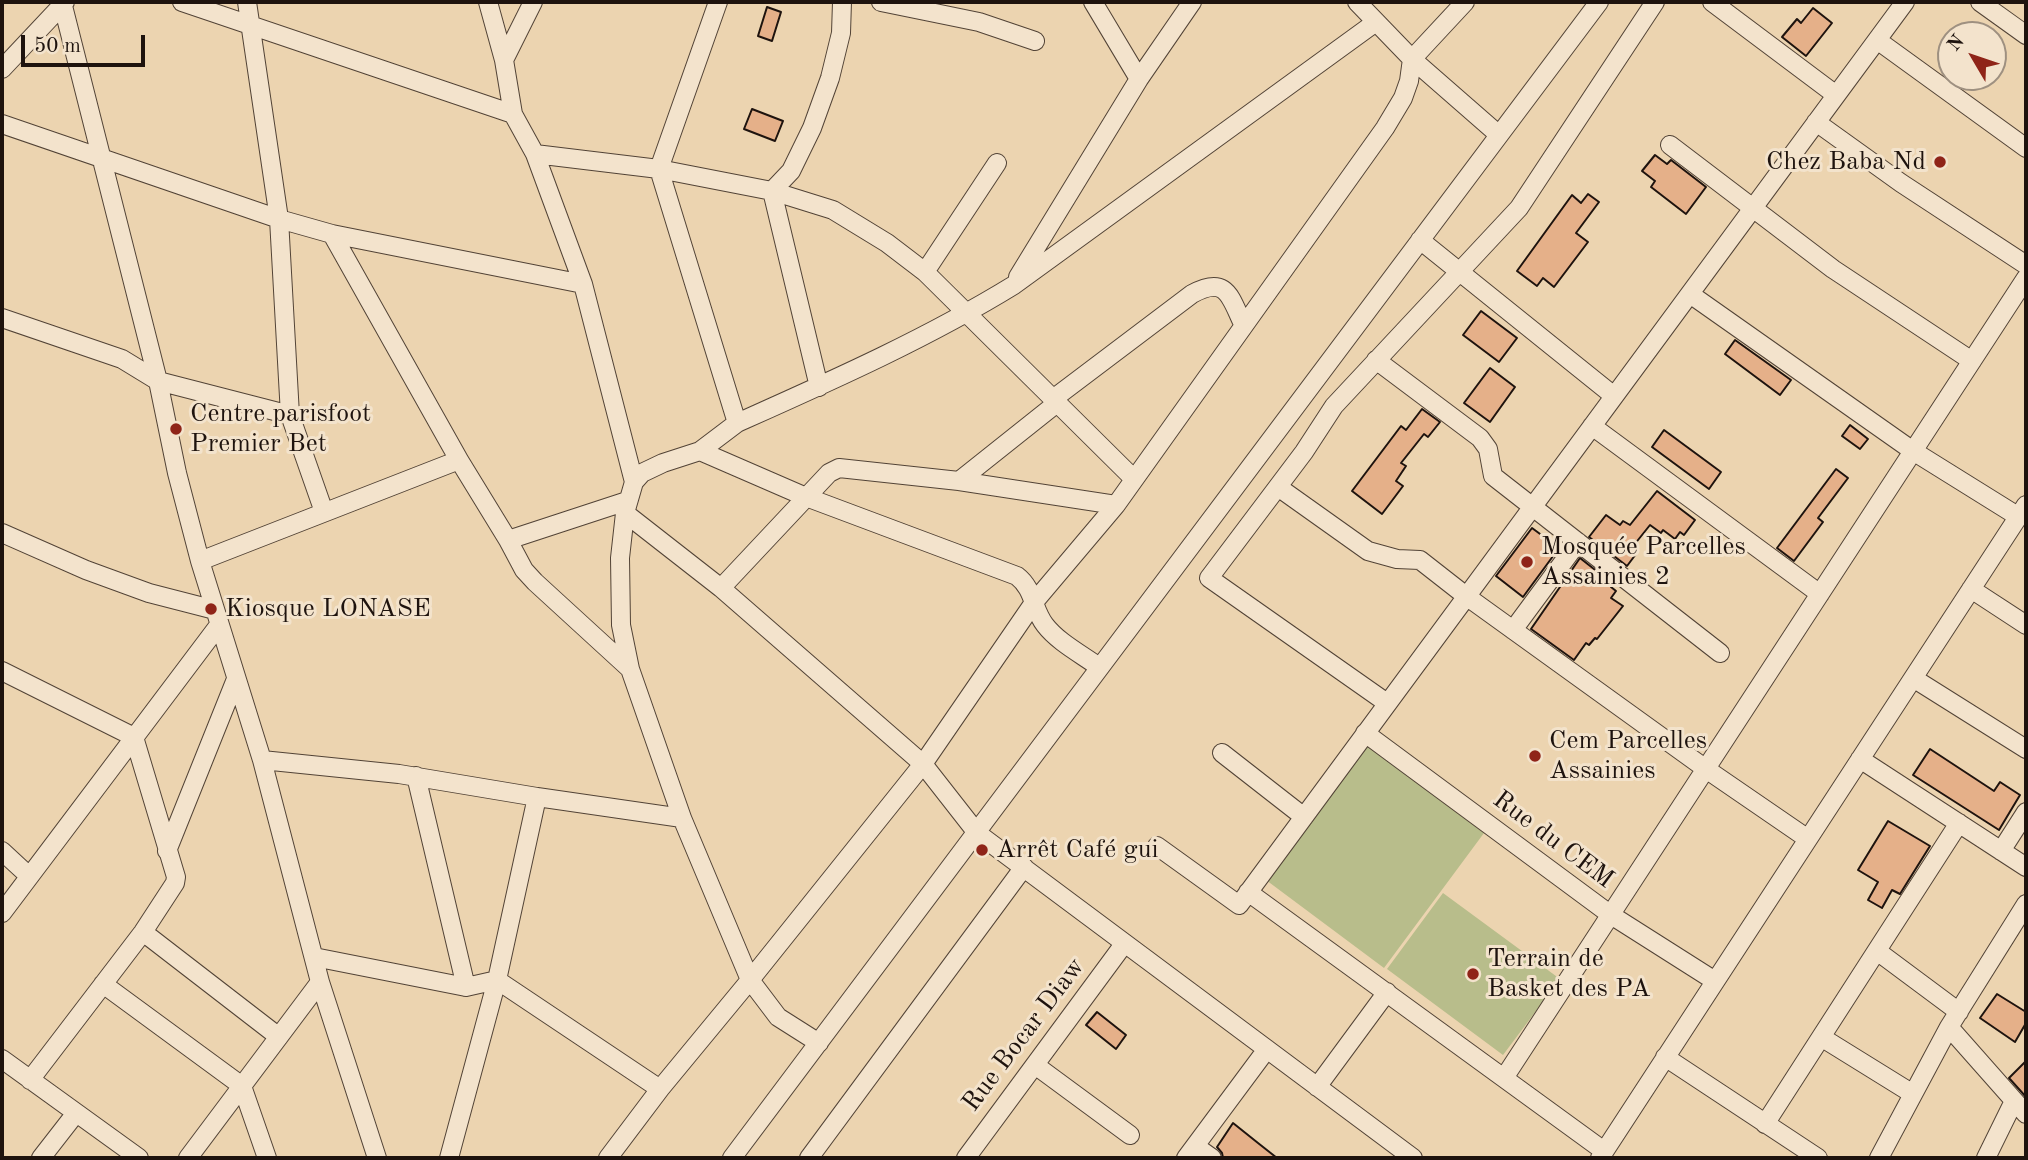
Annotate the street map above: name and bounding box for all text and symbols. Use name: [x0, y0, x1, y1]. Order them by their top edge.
scale bar: [24, 21, 149, 65]
north arrow: [1937, 21, 2007, 91]
text: N: [1945, 32, 1969, 55]
text: 50 m: [34, 36, 81, 57]
place label: Chez Baba Nd: [1766, 146, 1926, 178]
marker: Chez Baba Nd: [1932, 154, 1948, 170]
place label: Centre parisfoot Premier Bet: [190, 398, 371, 460]
marker: Centre parisfoot Premier Bet: [168, 421, 184, 437]
place label: Mosquée Parcelles Assainies 2: [1541, 531, 1746, 592]
marker: Mosquée Parcelles Assainies 2: [1519, 554, 1535, 570]
place label: Kiosque LONASE: [225, 593, 431, 625]
marker: Kiosque LONASE: [203, 601, 219, 617]
place label: Cem Parcelles Assainies: [1549, 725, 1707, 786]
marker: Cem Parcelles Assainies: [1527, 748, 1543, 764]
street label: Rue du CEM: [1486, 784, 1620, 896]
place label: Arrêt Café gui: [996, 834, 1159, 866]
marker: Arrêt Café gui: [974, 842, 990, 858]
place label: Terrain de Basket des PA: [1487, 943, 1651, 1004]
street label: Rue Bocar Diaw: [956, 952, 1092, 1118]
marker: Terrain de Basket des PA: [1465, 966, 1481, 982]

